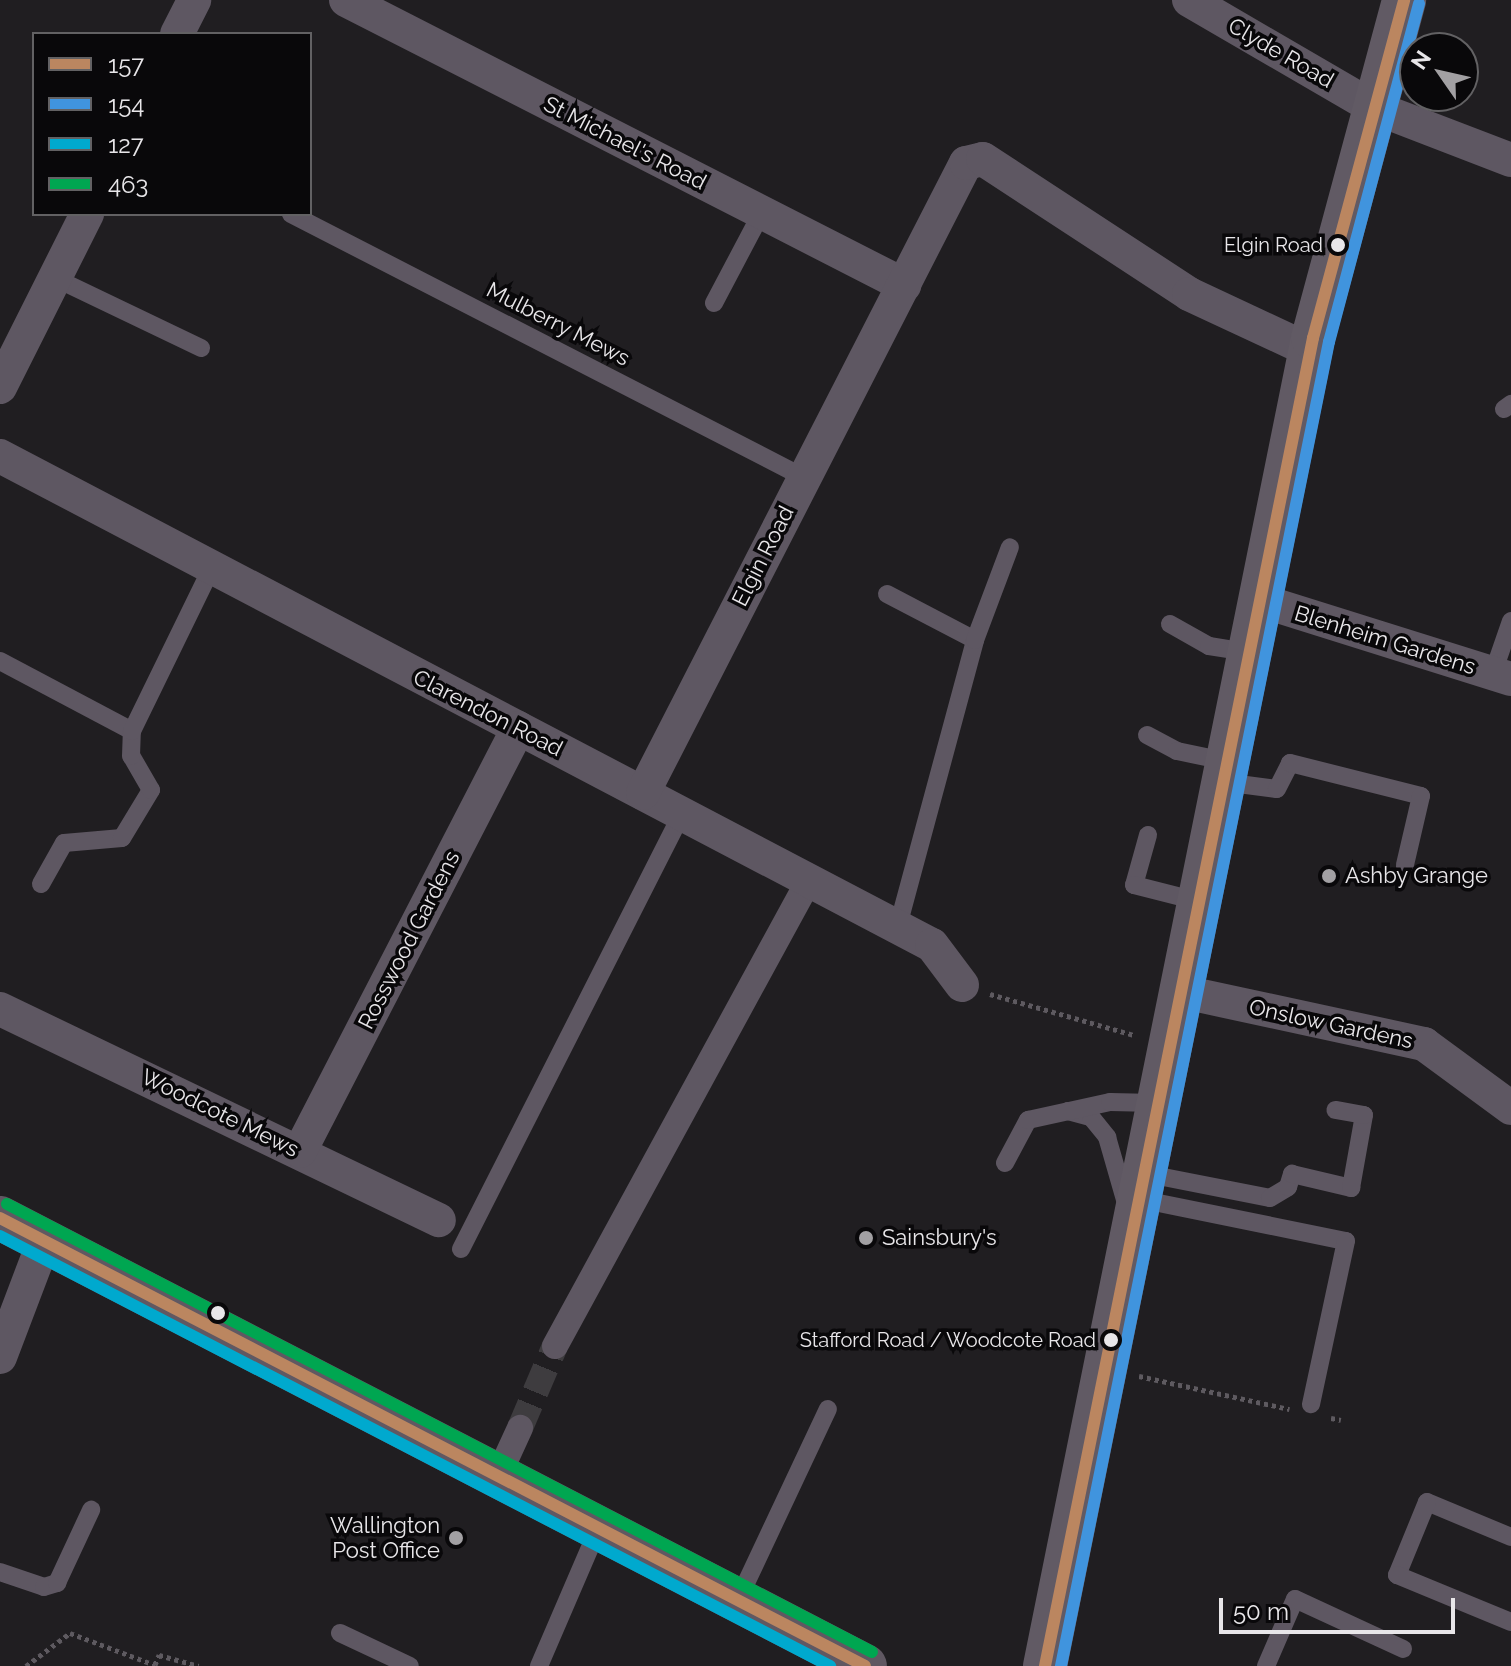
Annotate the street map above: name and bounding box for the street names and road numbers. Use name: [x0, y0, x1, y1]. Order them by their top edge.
street label: Clyde Road: [1224, 12, 1338, 94]
street label: St Michael's Road: [539, 91, 711, 195]
street label: Mulberry Mews: [482, 276, 634, 372]
street label: Elgin Road: [727, 501, 799, 611]
street label: Blenheim Gardens: [1291, 600, 1479, 680]
street label: Clarendon Road: [409, 664, 567, 762]
street label: Rosswood Gardens: [353, 847, 465, 1033]
street label: Onslow Gardens: [1246, 994, 1416, 1054]
street label: Woodcote Mews: [137, 1063, 303, 1163]

